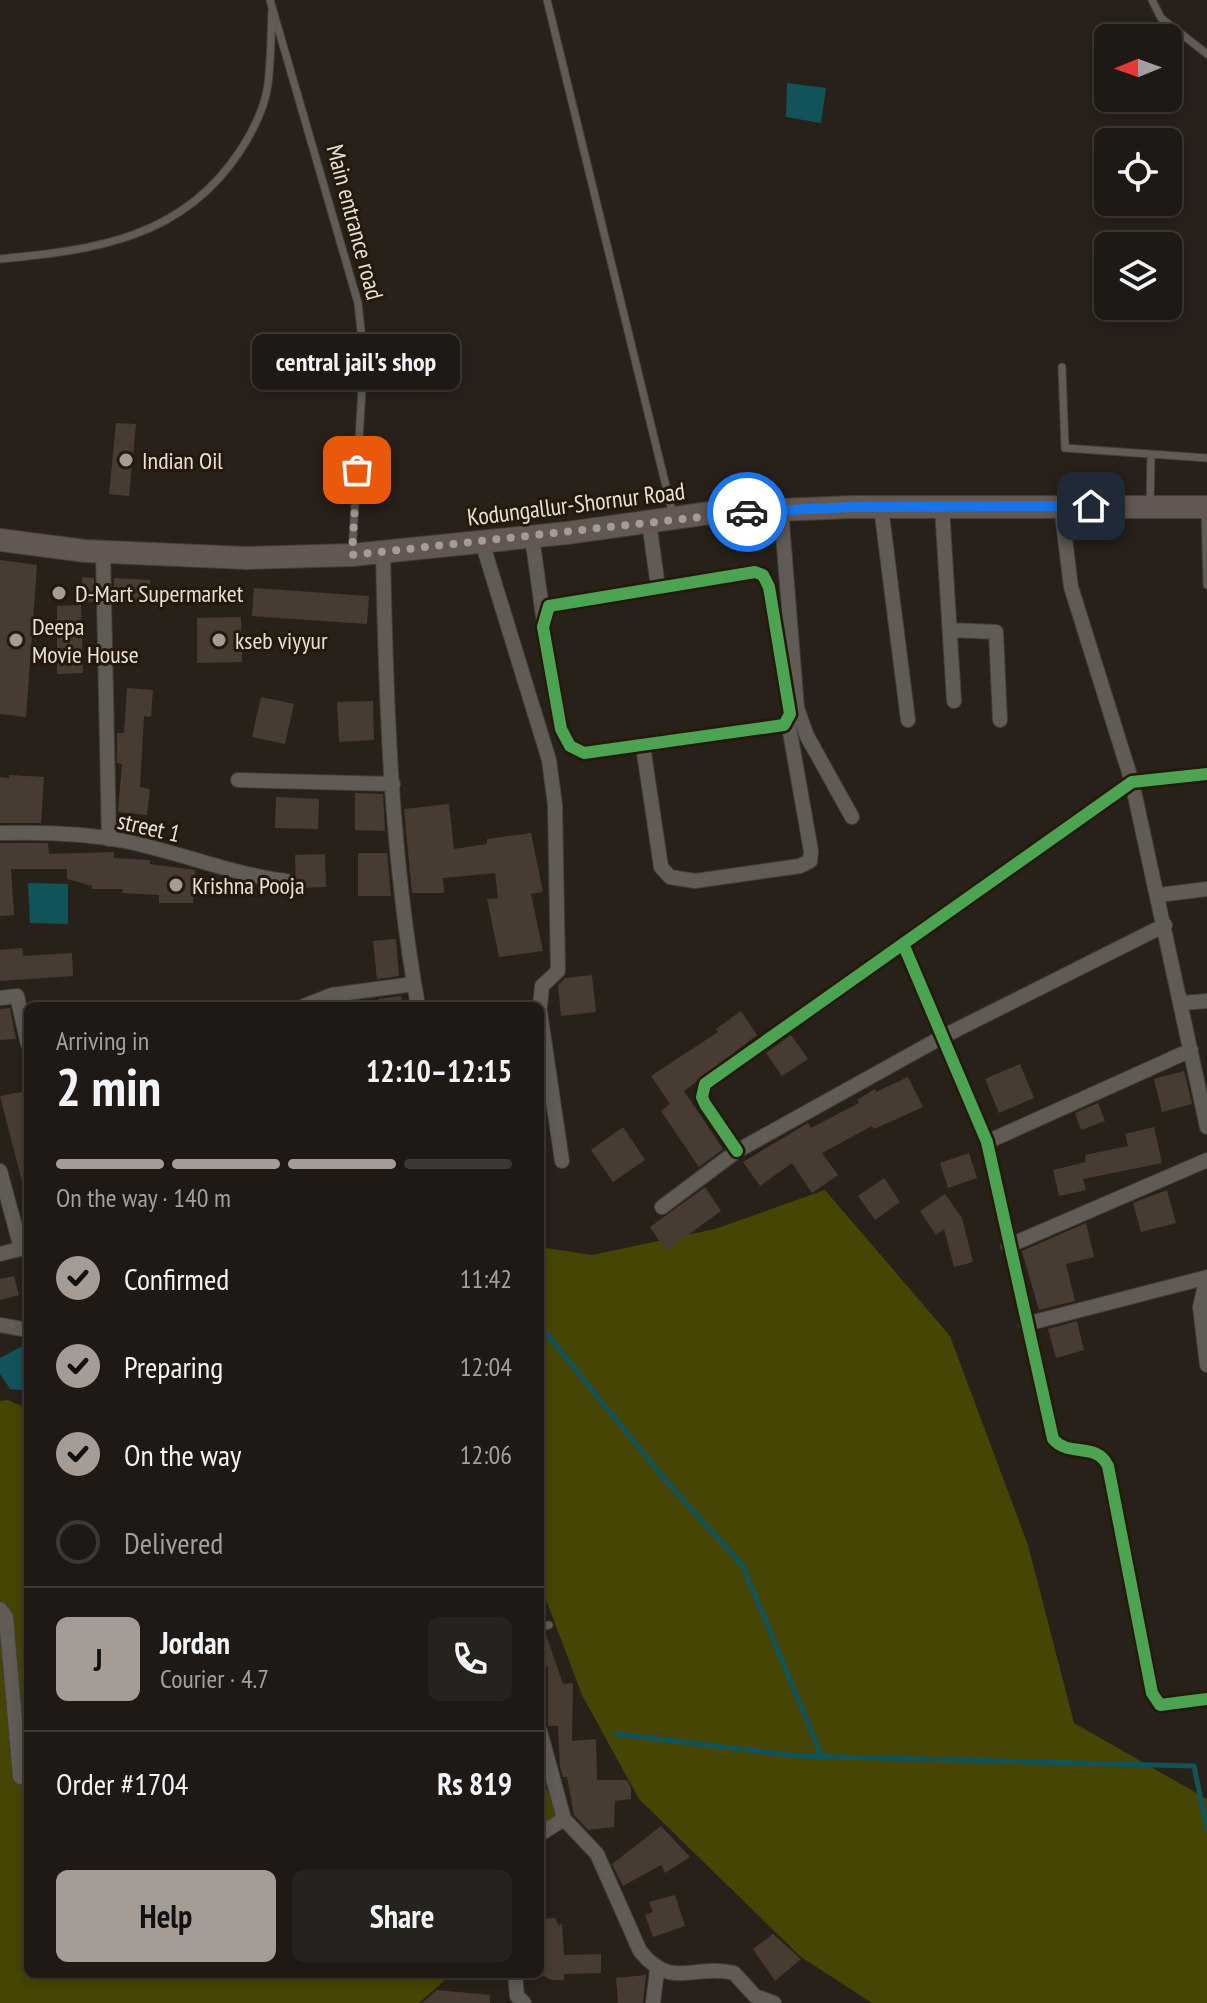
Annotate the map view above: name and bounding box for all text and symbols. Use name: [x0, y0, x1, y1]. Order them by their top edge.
north arrow: [1094, 24, 1182, 112]
map controls: [1094, 24, 1182, 320]
button: locate: [1094, 128, 1182, 216]
street label: Main entrance road: [319, 141, 391, 303]
button: layers: [1094, 232, 1182, 320]
callout: central jail's shop: [253, 334, 461, 390]
text: central jail's shop: [276, 345, 436, 378]
pin: [323, 436, 391, 504]
place label: Indian Oil: [142, 445, 223, 476]
icon: bag: [335, 448, 379, 492]
marker: Indian Oil: [117, 451, 135, 469]
courier: [707, 472, 787, 552]
pin: [1057, 472, 1125, 540]
street label: Kodungallur-Shornur Road: [465, 475, 687, 533]
icon: home: [1069, 484, 1113, 528]
icon: car: [725, 490, 769, 534]
place label: D-Mart Supermarket: [75, 578, 244, 609]
marker: D-Mart Supermarket: [50, 584, 68, 602]
place label: Deepa Movie House: [32, 611, 139, 670]
place label: kseb viyyur: [235, 625, 328, 656]
marker: Deepa Movie House: [7, 631, 25, 649]
marker: kseb viyyur: [210, 631, 228, 649]
street label: street 1: [115, 805, 183, 849]
place label: Krishna Pooja: [192, 870, 305, 901]
marker: Krishna Pooja: [167, 876, 185, 894]
text: Arriving in: [56, 1024, 149, 1057]
text: 12:10–12:15: [366, 1051, 512, 1090]
text: 2 min: [56, 1053, 161, 1120]
text: On the way · 140 m: [56, 1181, 231, 1214]
icon: check: [56, 1256, 100, 1300]
text: Confirmed: [124, 1259, 229, 1298]
text: 11:42: [460, 1262, 512, 1295]
icon: check: [56, 1344, 100, 1388]
text: Preparing: [124, 1347, 223, 1386]
text: 12:04: [460, 1350, 512, 1383]
icon: check: [56, 1432, 100, 1476]
text: On the way: [124, 1435, 241, 1474]
text: 12:06: [460, 1438, 512, 1471]
text: Delivered: [124, 1523, 223, 1562]
button: phone: [428, 1617, 512, 1701]
text: Jordan: [160, 1623, 230, 1662]
text: J: [94, 1640, 102, 1679]
text: Courier · 4.7: [160, 1662, 269, 1695]
text: Order #1704: [56, 1764, 188, 1803]
text: Rs 819: [437, 1764, 512, 1803]
button: Help: [56, 1870, 276, 1962]
button: Share: [292, 1870, 512, 1962]

